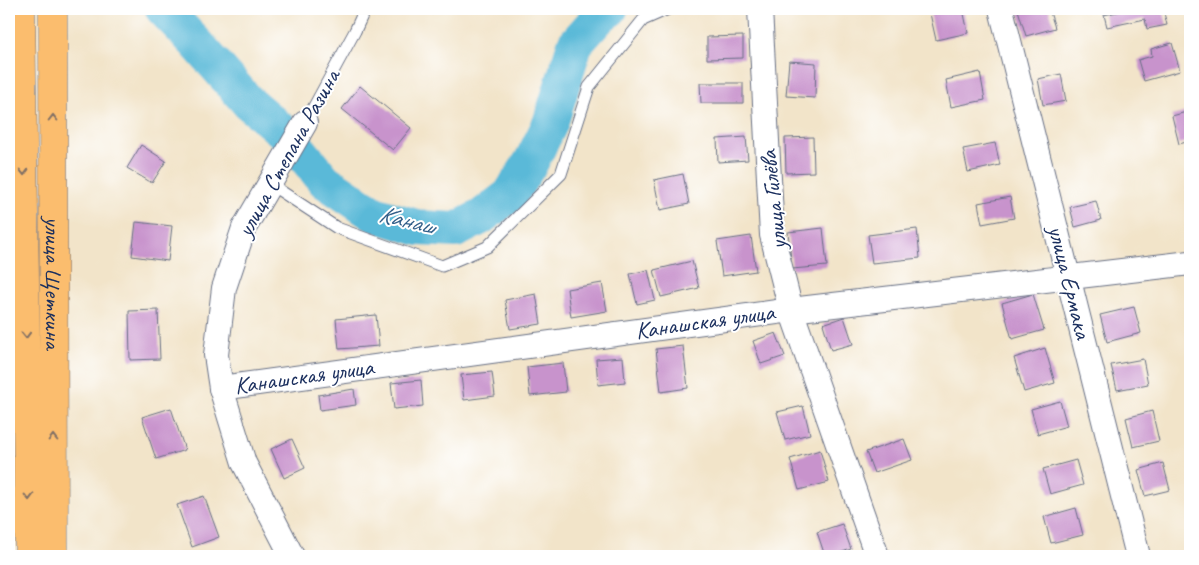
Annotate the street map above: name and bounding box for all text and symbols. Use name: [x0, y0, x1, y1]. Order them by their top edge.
street label: улица Степана Разина: [229, 62, 347, 244]
one-way arrow: [48, 113, 58, 121]
street label: улица Гилёва: [753, 147, 793, 253]
one-way arrow: [19, 168, 29, 176]
water label: Канаш: [376, 198, 442, 243]
street label: улица Щеткина: [38, 215, 69, 351]
street label: улица Ермака: [1041, 220, 1099, 343]
street label: Канашская улица: [634, 296, 778, 346]
one-way arrow: [21, 331, 31, 339]
street label: Канашская улица: [233, 351, 377, 401]
one-way arrow: [48, 433, 58, 441]
one-way arrow: [24, 494, 34, 501]

